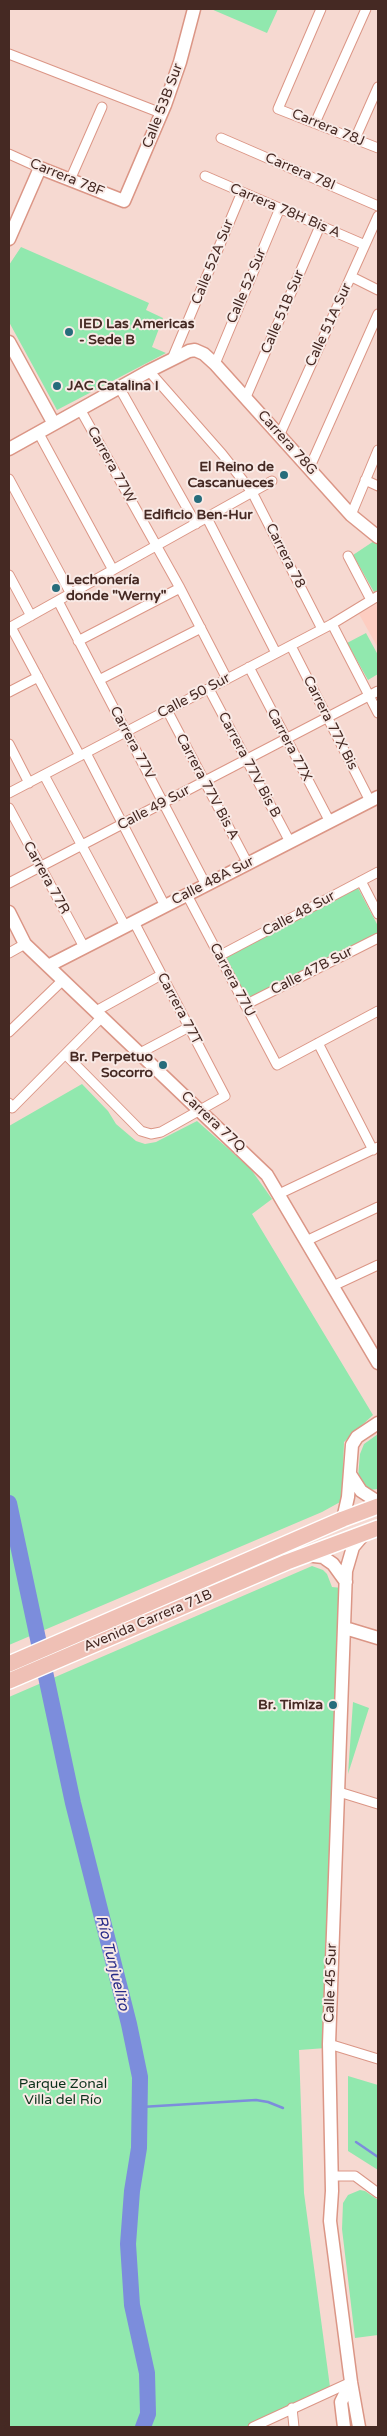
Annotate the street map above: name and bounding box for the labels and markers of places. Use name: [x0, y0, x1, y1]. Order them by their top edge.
place label: IED Las Americas - Sede B: [79, 316, 194, 348]
marker: IED Las Americas - Sede B: [63, 326, 75, 338]
place label: JAC Catalina I: [67, 378, 159, 394]
marker: JAC Catalina I: [51, 380, 63, 392]
place label: El Reino de Cascanueces: [187, 459, 274, 492]
marker: El Reino de Cascanueces: [278, 469, 290, 481]
marker: Edificio Ben-Hur: [192, 493, 204, 505]
place label: Edificio Ben-Hur: [143, 507, 253, 523]
place label: Lechonería donde "Werny": [66, 572, 167, 604]
marker: Lechonería donde "Werny": [50, 582, 62, 594]
place label: Br. Perpetuo Socorro: [70, 1049, 153, 1082]
marker: Br. Perpetuo Socorro: [157, 1059, 169, 1071]
place label: Br. Timiza: [258, 1697, 323, 1713]
marker: Br. Timiza: [327, 1699, 339, 1711]

